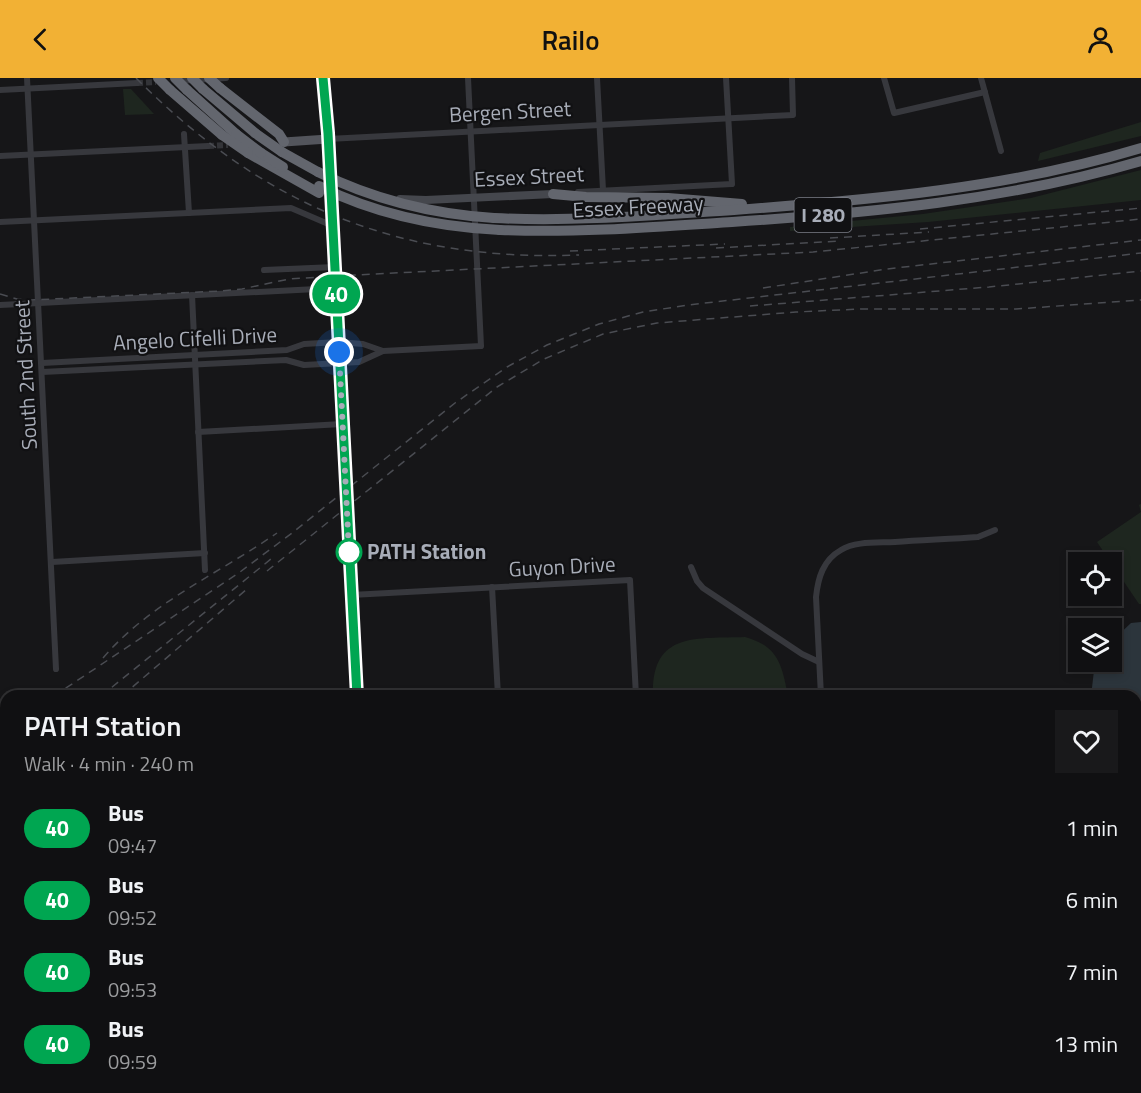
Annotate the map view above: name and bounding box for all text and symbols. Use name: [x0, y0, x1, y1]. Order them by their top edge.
text: Railo: [542, 19, 599, 60]
icon: back: [24, 23, 57, 56]
icon: person: [1084, 23, 1117, 56]
street label: Bergen Street: [448, 92, 572, 130]
street label: Essex Street: [473, 157, 585, 195]
street label: Essex Freeway: [572, 187, 704, 225]
road number: I 280: [794, 198, 852, 232]
line badge: 40: [309, 274, 363, 314]
text: 40: [324, 278, 348, 310]
street label: South 2nd Street: [5, 299, 45, 451]
street label: Angelo Cifelli Drive: [112, 318, 278, 358]
your location: [324, 337, 354, 367]
place label: PATH Station: [367, 535, 486, 567]
marker: PATH Station: [336, 539, 362, 565]
street label: Guyon Drive: [508, 547, 616, 585]
map controls: [1068, 552, 1122, 672]
button: locate: [1068, 552, 1122, 606]
button: layers: [1068, 618, 1122, 672]
text: PATH Station: [24, 704, 181, 747]
button: heart: [1055, 710, 1118, 773]
text: Walk · 4 min · 240 m: [24, 748, 194, 779]
text: Bus: [108, 796, 144, 830]
text: 1 min: [1066, 811, 1118, 845]
text: 40: [45, 812, 69, 844]
text: 09:47: [108, 830, 157, 861]
text: Bus: [108, 868, 144, 902]
text: 6 min: [1066, 883, 1118, 917]
text: 40: [45, 884, 69, 916]
text: 09:52: [108, 902, 157, 933]
text: Bus: [108, 940, 144, 974]
text: 7 min: [1066, 955, 1118, 989]
text: 40: [45, 956, 69, 988]
text: 09:53: [108, 974, 157, 1005]
text: Bus: [108, 1012, 144, 1046]
text: 13 min: [1053, 1027, 1118, 1061]
text: 40: [45, 1028, 69, 1060]
text: 09:59: [108, 1046, 157, 1077]

